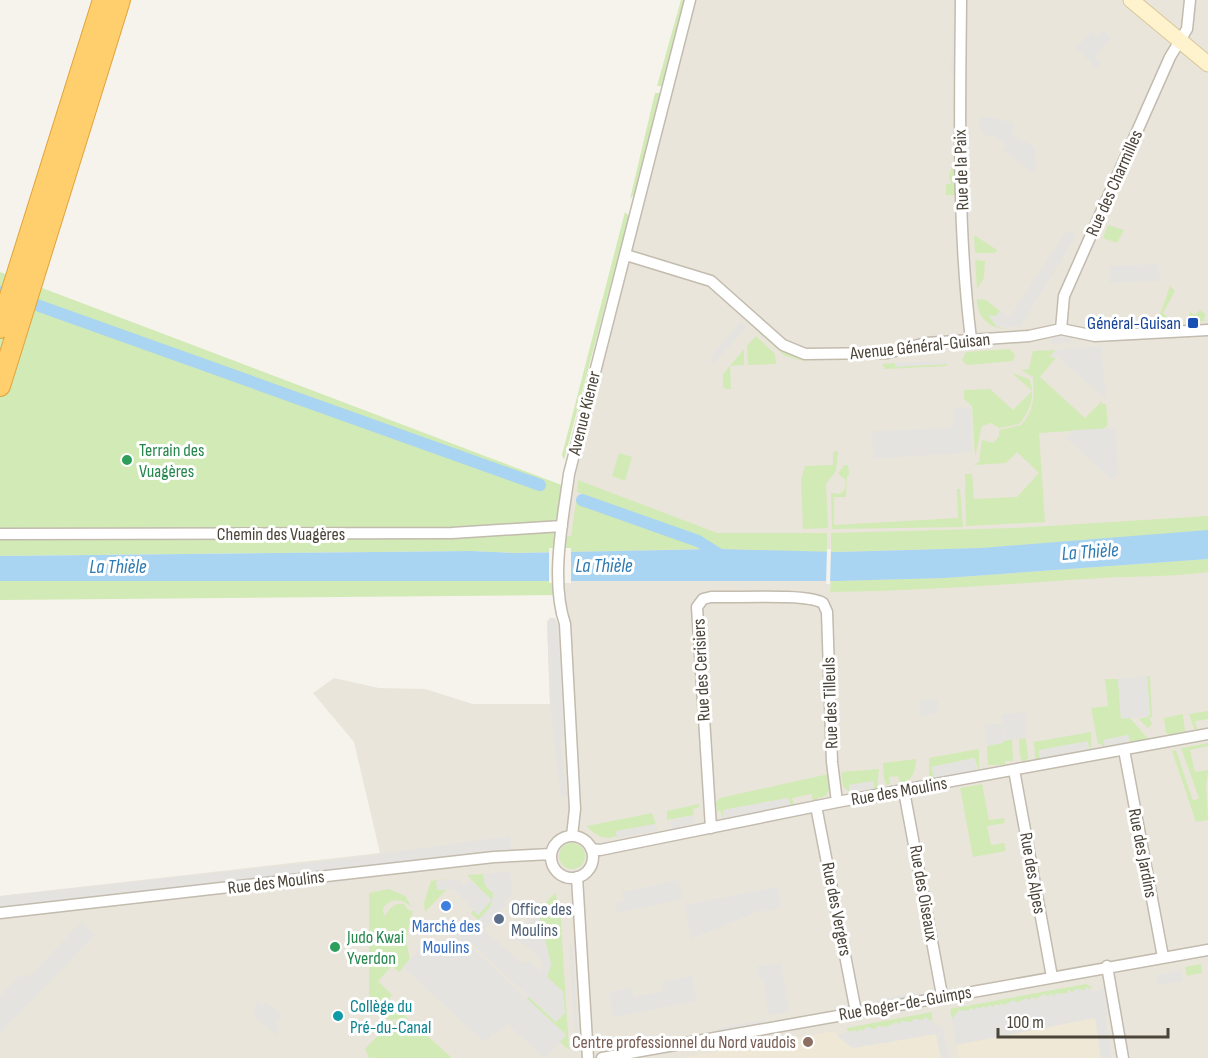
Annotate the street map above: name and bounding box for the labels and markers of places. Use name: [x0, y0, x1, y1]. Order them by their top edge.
place label: Général-Guisan: [1087, 313, 1181, 334]
marker: Général-Guisan: [1186, 316, 1200, 330]
place label: Terrain des Vuagères: [139, 440, 204, 482]
marker: Terrain des Vuagères: [120, 453, 134, 467]
marker: Marché des Moulins: [439, 899, 453, 913]
place label: Office des Moulins: [511, 899, 572, 941]
marker: Office des Moulins: [492, 912, 506, 926]
place label: Marché des Moulins: [412, 916, 480, 958]
place label: Judo Kwai Yverdon: [346, 927, 404, 969]
marker: Judo Kwai Yverdon: [328, 940, 342, 954]
place label: Collège du Pré-du-Canal: [350, 996, 431, 1038]
marker: Collège du Pré-du-Canal: [331, 1009, 345, 1023]
place label: Centre professionnel du Nord vaudois: [572, 1032, 796, 1053]
marker: Centre professionnel du Nord vaudois: [801, 1035, 815, 1049]

